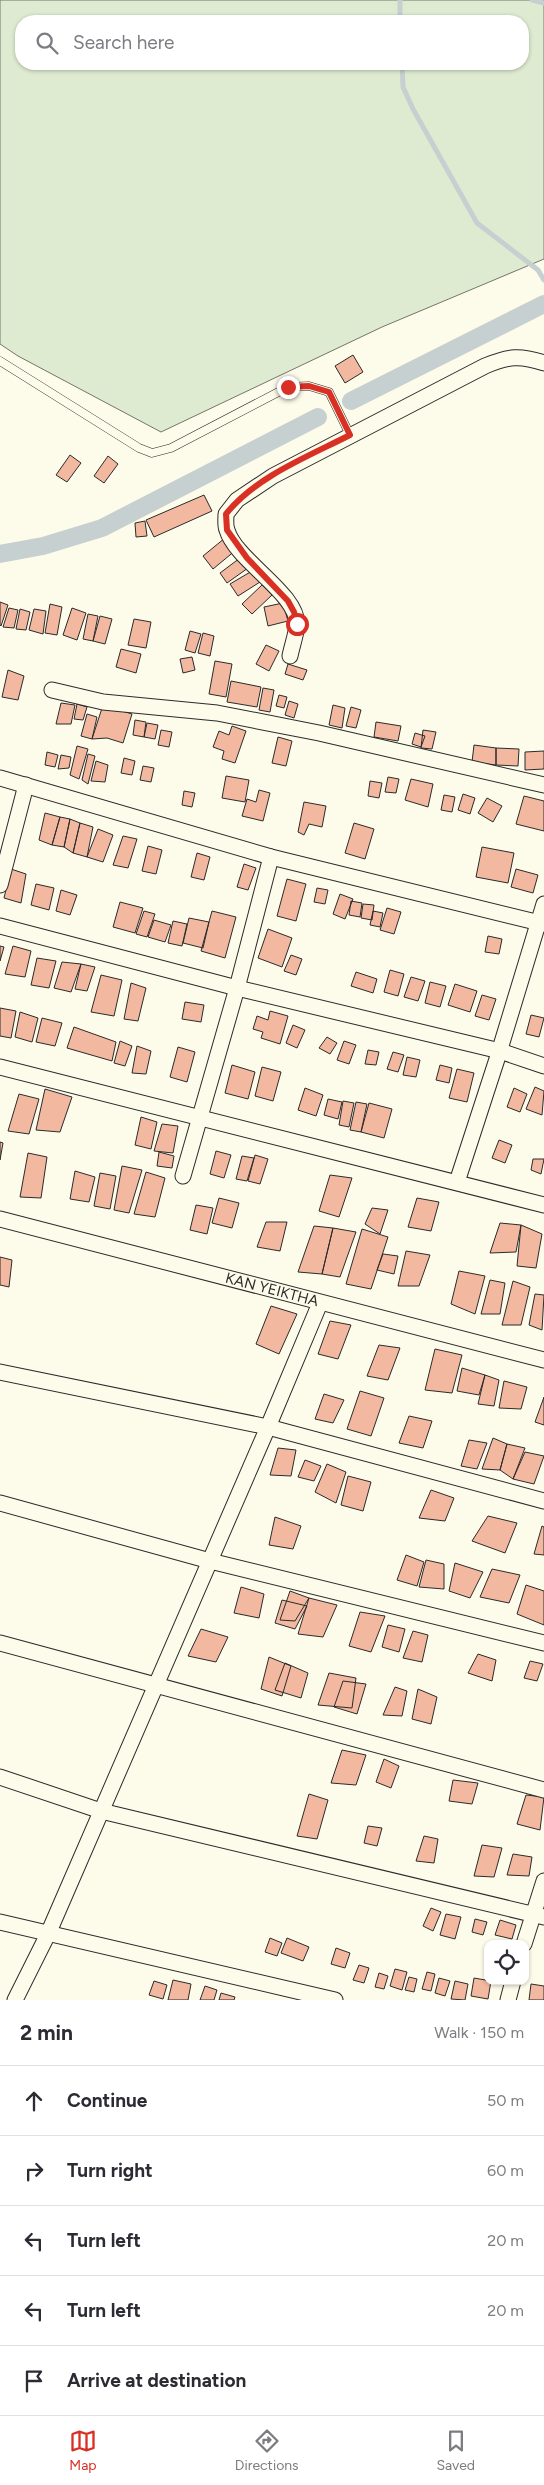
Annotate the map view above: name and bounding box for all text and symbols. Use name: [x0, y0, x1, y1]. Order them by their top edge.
search box: [15, 15, 529, 70]
icon: search: [33, 29, 61, 57]
text: Search here: [73, 31, 175, 54]
route end: [277, 376, 300, 399]
route start: [286, 613, 309, 636]
street label: KAN YEIKTHA: [224, 1269, 321, 1310]
map controls: [484, 1940, 529, 1985]
button: locate: [484, 1940, 529, 1985]
text: 2 min: [20, 2020, 73, 2045]
text: Walk · 150 m: [434, 2023, 524, 2042]
icon: ahead: [20, 2087, 48, 2115]
text: Continue: [67, 2089, 147, 2112]
text: 50 m: [487, 2091, 524, 2110]
icon: right: [20, 2157, 48, 2185]
text: Turn right: [67, 2159, 153, 2182]
text: 60 m: [487, 2161, 524, 2180]
icon: left: [20, 2227, 48, 2255]
text: Turn left: [67, 2229, 141, 2252]
text: 20 m: [487, 2231, 524, 2250]
icon: left: [20, 2297, 48, 2325]
text: Turn left: [67, 2299, 141, 2322]
text: 20 m: [487, 2301, 524, 2320]
icon: arrive: [20, 2367, 48, 2395]
text: Arrive at destination: [67, 2369, 246, 2392]
tab: Map: [69, 2427, 97, 2474]
tab: Directions: [235, 2427, 299, 2474]
tab: Saved: [436, 2427, 475, 2474]

